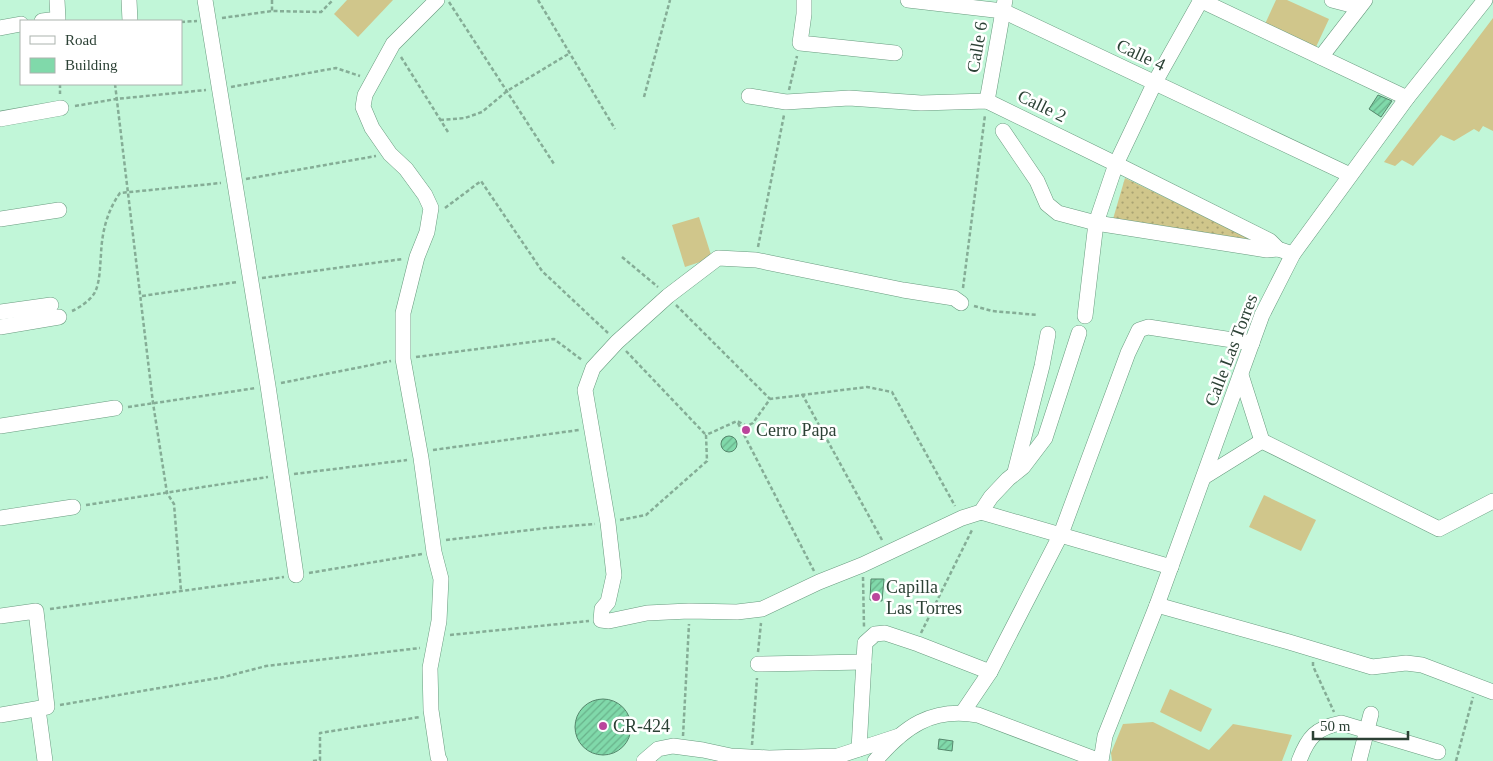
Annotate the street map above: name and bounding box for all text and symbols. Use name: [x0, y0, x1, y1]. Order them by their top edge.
legend: [20, 20, 182, 85]
street label: Calle 6: [963, 20, 991, 74]
text: Road: [65, 32, 97, 48]
street label: Calle 4: [1113, 35, 1169, 75]
text: Building: [65, 57, 118, 73]
street label: Calle 2: [1014, 86, 1070, 126]
street label: Calle Las Torres: [1200, 291, 1262, 409]
place label: Cerro Papa: [756, 420, 836, 440]
marker: Cerro Papa: [740, 424, 752, 436]
place label: Capilla Las Torres: [886, 577, 962, 618]
marker: Capilla Las Torres: [870, 591, 882, 603]
scale bar: [1313, 708, 1408, 740]
place label: CR-424: [613, 716, 670, 736]
text: 50 m: [1320, 718, 1351, 734]
marker: CR-424: [597, 720, 609, 732]

